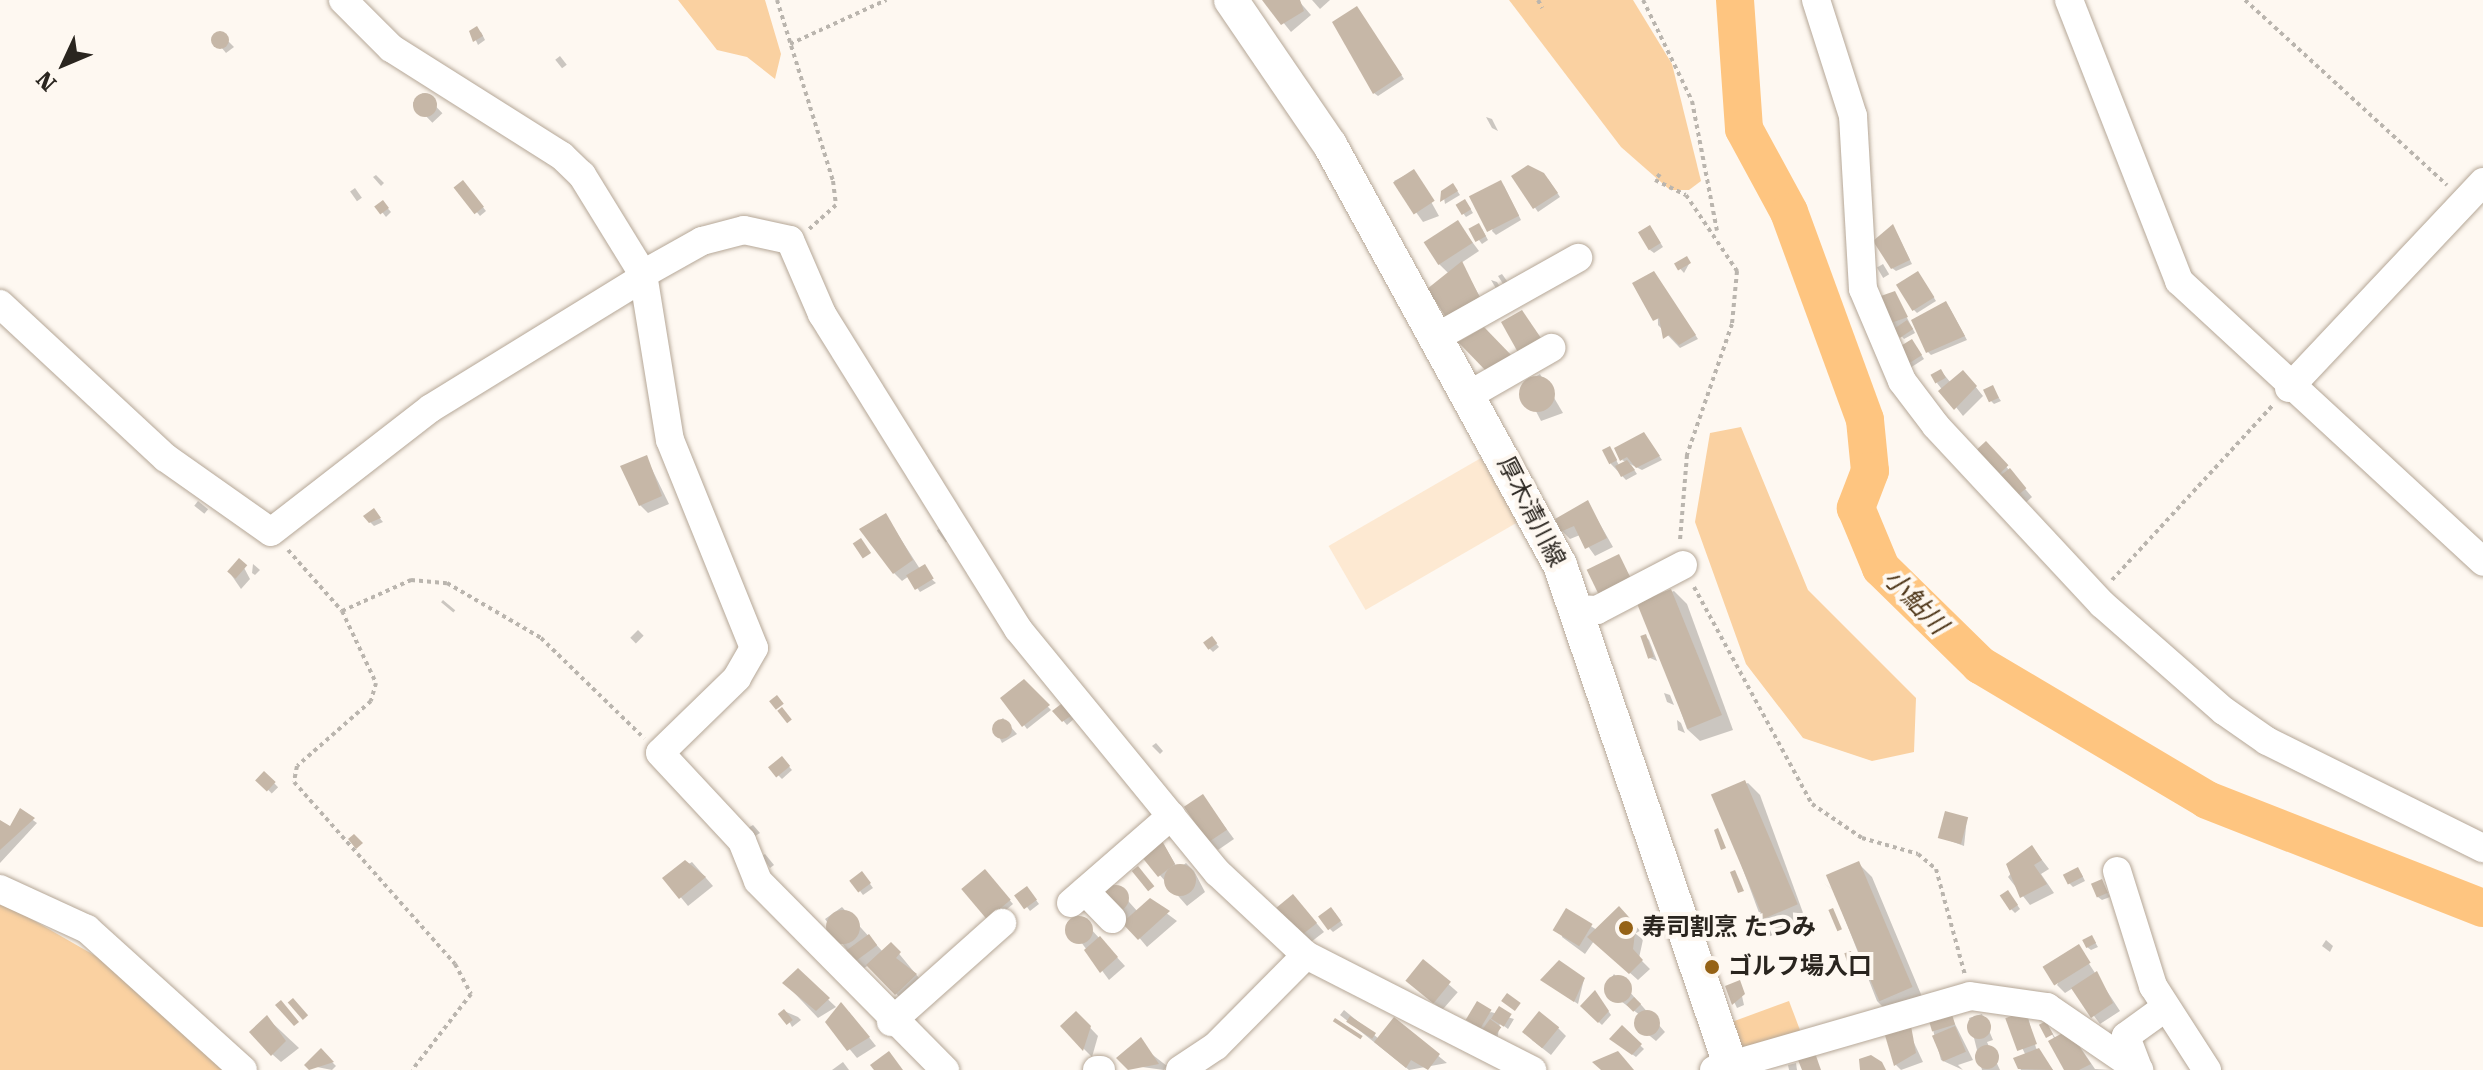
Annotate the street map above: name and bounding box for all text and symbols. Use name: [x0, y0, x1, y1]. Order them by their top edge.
north arrow: [24, 24, 104, 104]
text: N: [32, 66, 61, 96]
street label: 厚木清川線: [1491, 452, 1571, 572]
water label: 小鮎川: [1877, 563, 1953, 641]
place label: 寿司割烹 たつみ: [1642, 914, 1816, 942]
marker: 寿司割烹 たつみ: [1617, 919, 1635, 937]
place label: ゴルフ場入口: [1728, 953, 1872, 981]
marker: ゴルフ場入口: [1703, 958, 1721, 976]

